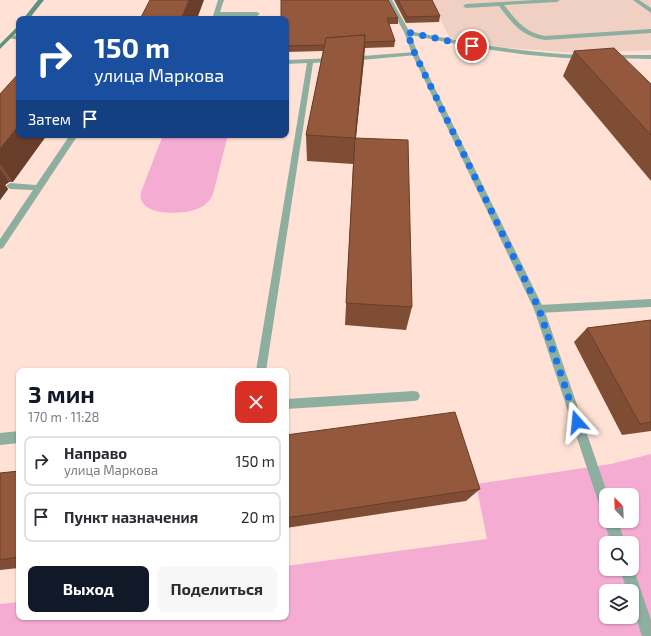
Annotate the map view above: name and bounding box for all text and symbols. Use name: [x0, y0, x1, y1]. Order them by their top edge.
pin: [455, 29, 489, 63]
text: 150 m: [94, 30, 170, 64]
icon: right: [28, 32, 80, 84]
icon: arrive: [461, 35, 483, 57]
text: улица Маркова: [94, 64, 224, 86]
icon: arrive: [79, 108, 101, 130]
text: Затем: [28, 110, 71, 128]
text: 3 мин: [28, 379, 95, 408]
button: close: [235, 381, 277, 423]
position arrow: [556, 401, 598, 443]
text: 170 m · 11:28: [28, 409, 99, 425]
text: Направо: [64, 444, 127, 462]
icon: right: [30, 450, 52, 472]
text: 150 m: [235, 452, 275, 470]
text: улица Маркова: [64, 462, 158, 478]
north arrow: [599, 488, 639, 528]
map controls: [599, 488, 639, 624]
icon: arrive: [30, 506, 52, 528]
text: Пункт назначения: [64, 508, 198, 526]
text: 20 m: [241, 508, 275, 526]
button: search: [599, 536, 639, 576]
button: Выход: [28, 566, 149, 612]
button: Поделиться: [157, 566, 277, 612]
button: layers: [599, 584, 639, 624]

